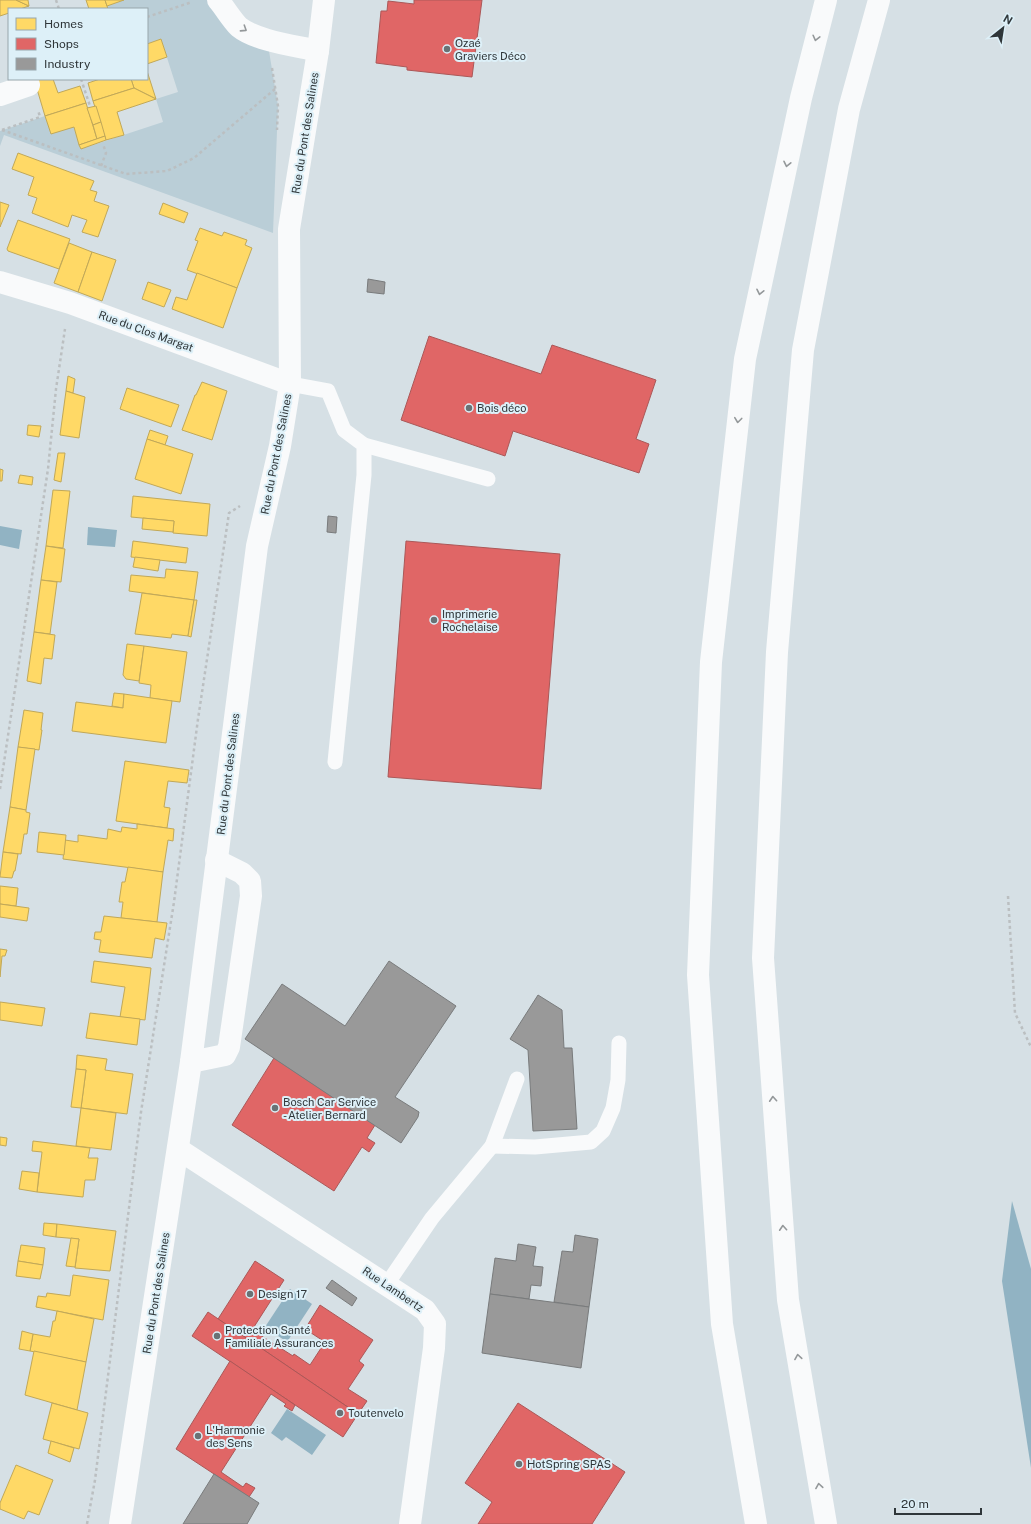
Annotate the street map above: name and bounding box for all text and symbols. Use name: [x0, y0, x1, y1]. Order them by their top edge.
legend: [8, 8, 148, 80]
north arrow: [983, 8, 1023, 48]
text: N: [1001, 12, 1015, 27]
text: Homes: [44, 17, 83, 31]
one-way arrow: [240, 24, 247, 32]
one-way arrow: [812, 34, 821, 41]
text: Shops: [44, 37, 79, 51]
place label: Ozaé Graviers Déco: [455, 37, 526, 62]
marker: Ozaé Graviers Déco: [442, 44, 452, 54]
text: Industry: [44, 57, 91, 71]
street label: Rue du Pont des Salines: [289, 71, 321, 195]
one-way arrow: [783, 161, 791, 168]
one-way arrow: [756, 288, 764, 295]
street label: Rue du Clos Margat: [97, 308, 195, 354]
street label: Rue du Pont des Salines: [258, 392, 294, 515]
place label: Bois déco: [477, 402, 526, 414]
marker: Bois déco: [464, 403, 474, 413]
one-way arrow: [734, 417, 743, 423]
place label: Imprimerie Rochelaise: [442, 608, 498, 633]
marker: Imprimerie Rochelaise: [429, 615, 439, 625]
street label: Rue du Pont des Salines: [215, 712, 241, 836]
place label: Bosch Car Service - Atelier Bernard: [283, 1096, 376, 1121]
one-way arrow: [769, 1096, 778, 1102]
marker: Bosch Car Service - Atelier Bernard: [270, 1103, 280, 1113]
one-way arrow: [778, 1225, 787, 1231]
street label: Rue du Pont des Salines: [140, 1231, 172, 1355]
street label: Rue Lambertz: [360, 1264, 426, 1314]
place label: Design 17: [258, 1288, 307, 1300]
marker: Design 17: [245, 1289, 255, 1299]
place label: Protection Santé Familiale Assurances: [225, 1324, 334, 1349]
marker: Protection Santé Familiale Assurances: [212, 1331, 222, 1341]
one-way arrow: [794, 1354, 803, 1360]
place label: Toutenvelo: [348, 1407, 404, 1419]
marker: Toutenvelo: [335, 1408, 345, 1418]
place label: L'Harmonie des Sens: [206, 1424, 265, 1449]
marker: L'Harmonie des Sens: [193, 1431, 203, 1441]
place label: HotSpring SPAS: [527, 1458, 611, 1470]
marker: HotSpring SPAS: [514, 1459, 524, 1469]
one-way arrow: [815, 1482, 824, 1489]
scale bar: [895, 1490, 981, 1516]
text: 20 m: [901, 1497, 929, 1511]

